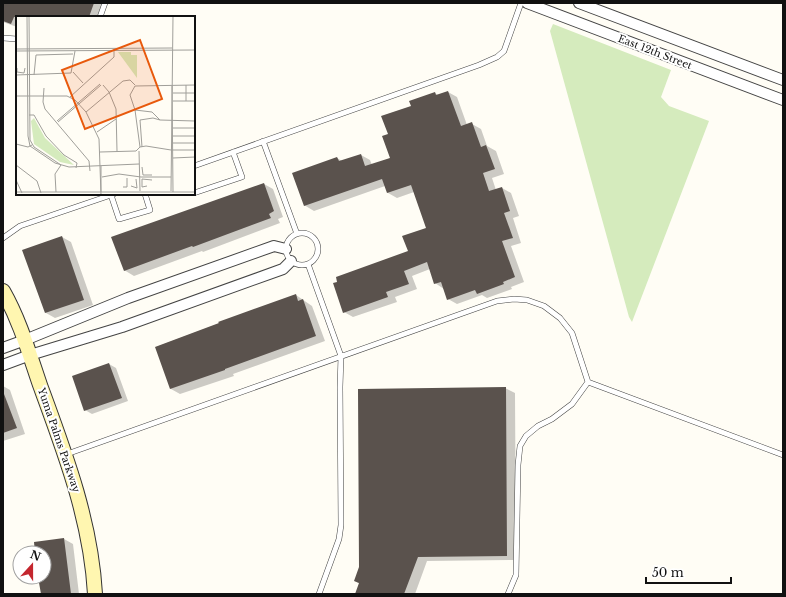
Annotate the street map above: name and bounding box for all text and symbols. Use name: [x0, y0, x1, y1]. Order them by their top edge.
inset map: [16, 16, 195, 195]
street label: East 12th Street: [616, 32, 694, 72]
street label: Yuma Palms Parkway: [35, 385, 83, 494]
north arrow: [12, 545, 52, 585]
text: N: [28, 547, 44, 564]
scale bar: [646, 559, 731, 585]
text: 50 m: [652, 565, 684, 580]

